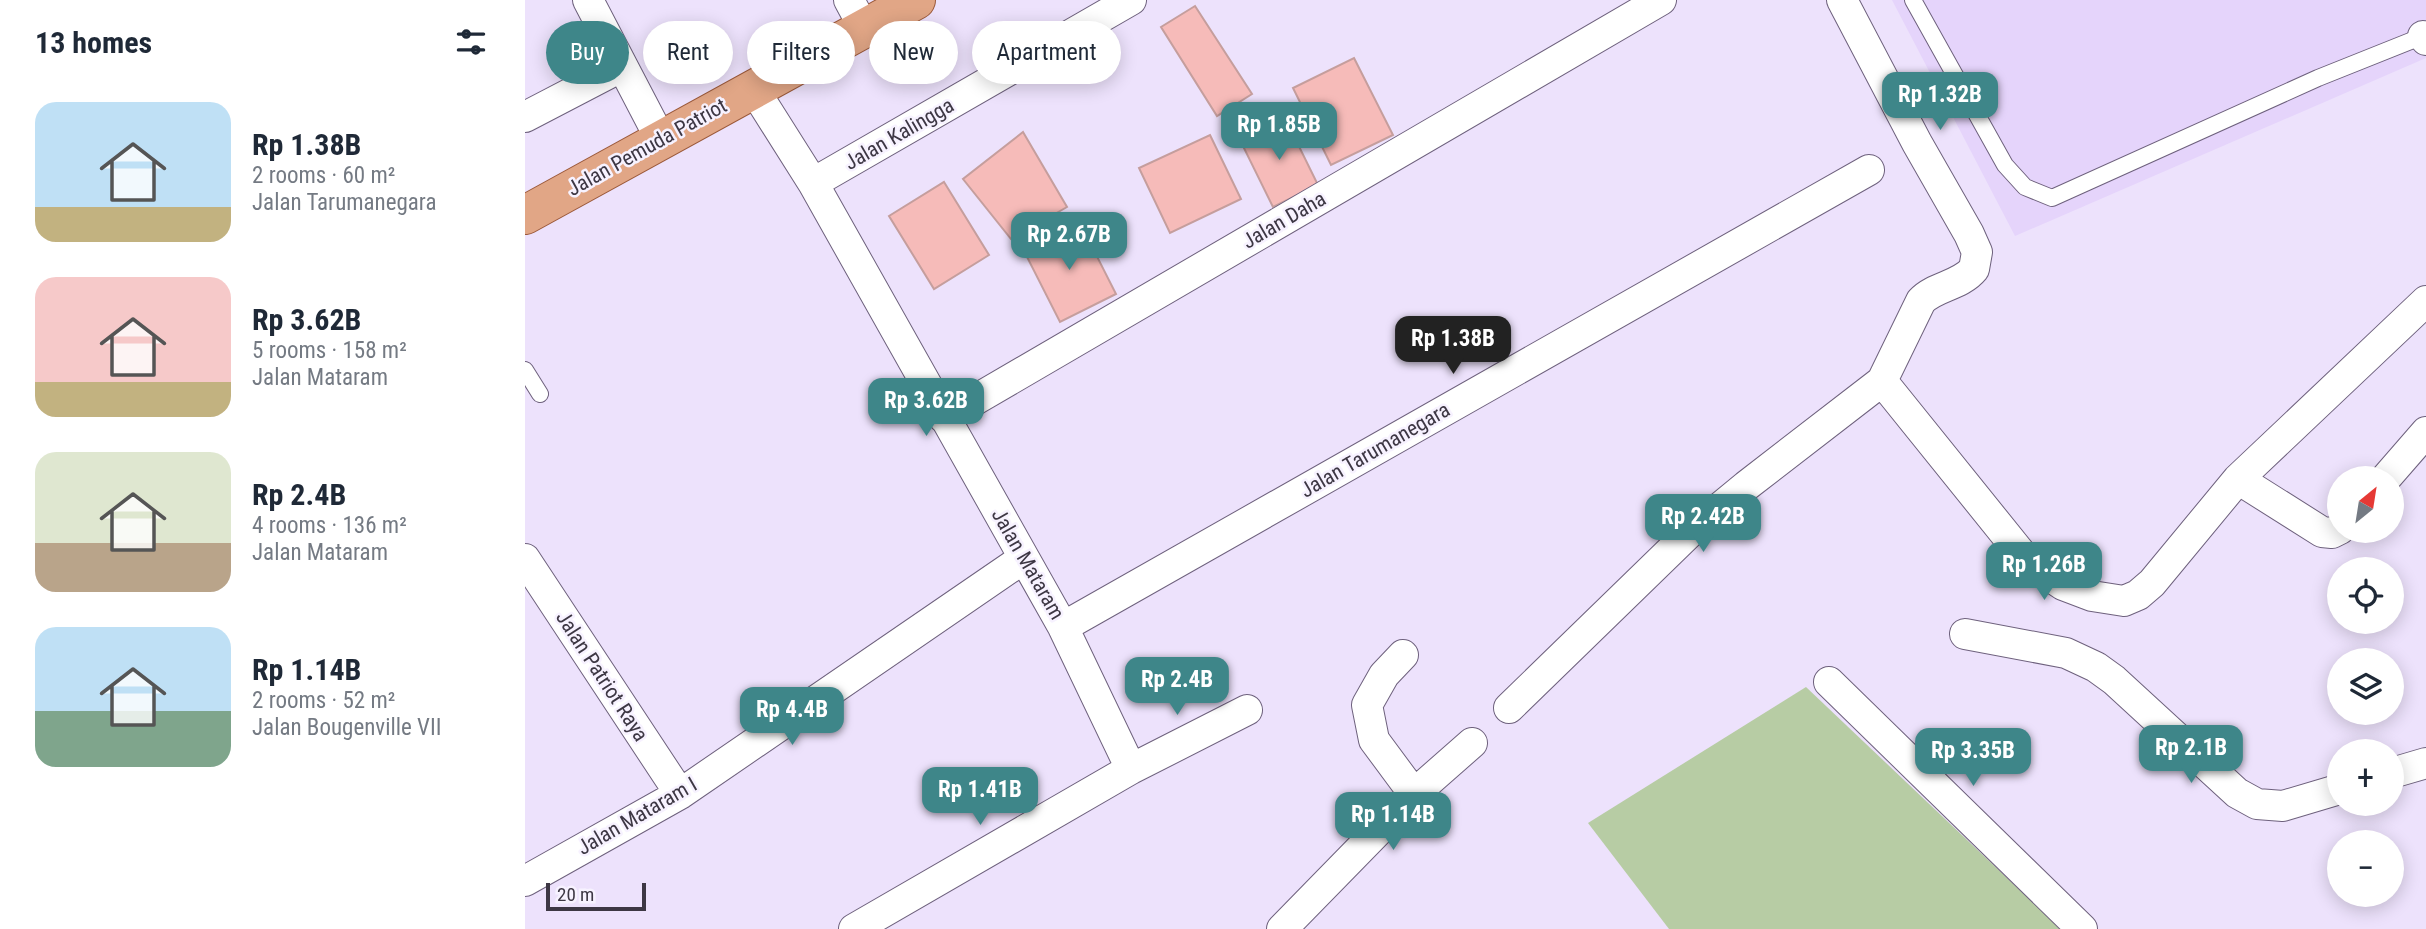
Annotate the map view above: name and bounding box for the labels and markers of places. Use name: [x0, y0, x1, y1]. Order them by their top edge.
pin: Rp 1.32B: [1868, 72, 2012, 132]
pin: Rp 1.85B: [1207, 102, 1351, 162]
pin: Rp 2.67B: [997, 212, 1141, 272]
pin: Rp 1.38B: [1381, 316, 1525, 376]
pin: Rp 3.62B: [854, 378, 998, 438]
pin: Rp 2.42B: [1631, 494, 1775, 554]
pin: Rp 1.26B: [1972, 542, 2116, 602]
pin: Rp 2.4B: [1112, 658, 1242, 717]
pin: Rp 4.4B: [727, 688, 857, 747]
pin: Rp 2.1B: [2126, 726, 2256, 785]
pin: Rp 3.35B: [1901, 728, 2045, 788]
pin: Rp 1.41B: [908, 768, 1052, 827]
pin: Rp 1.14B: [1321, 792, 1465, 852]

